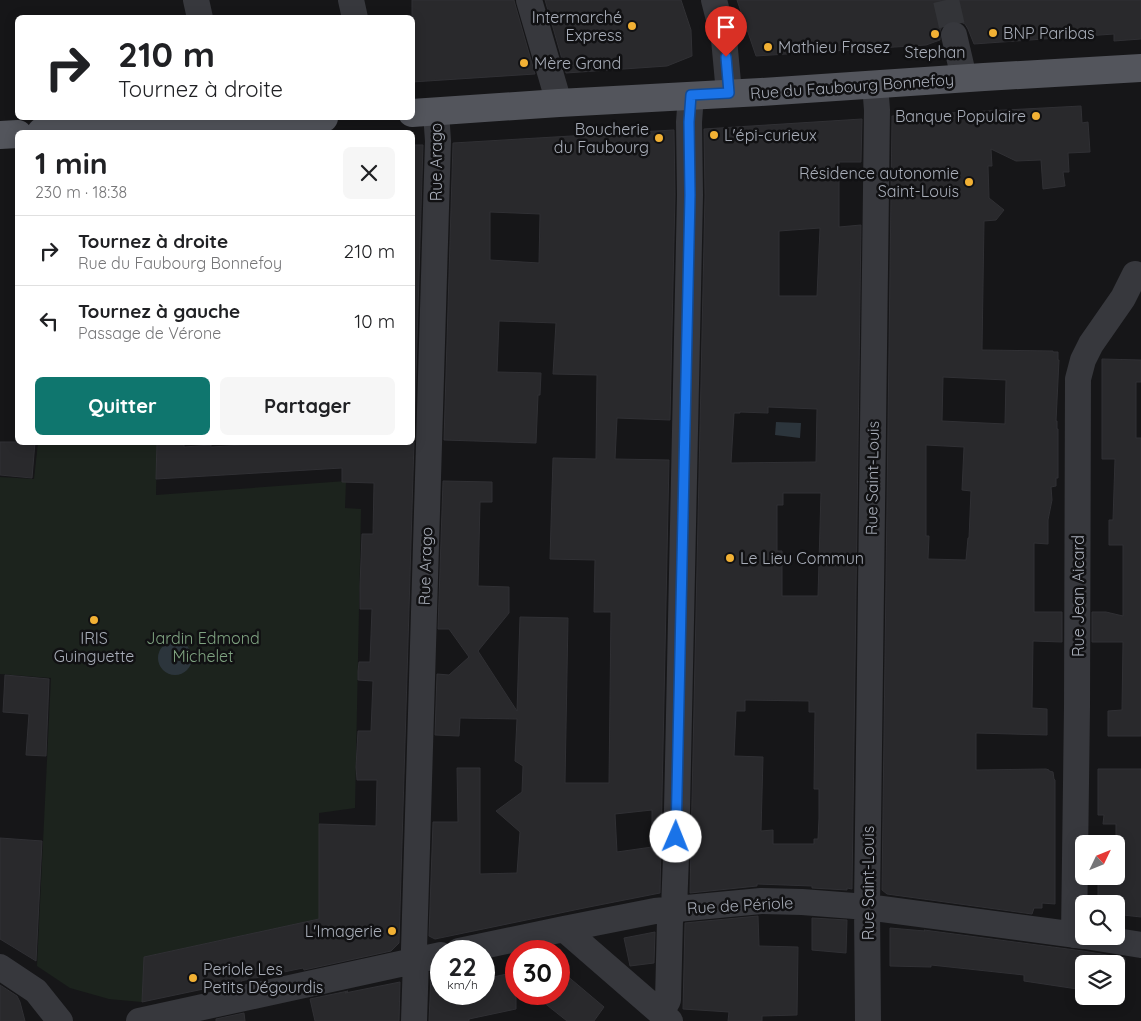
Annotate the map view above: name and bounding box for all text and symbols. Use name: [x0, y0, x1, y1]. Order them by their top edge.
pin: [705, 6, 747, 57]
place label: Intermarché Express: [532, 7, 622, 45]
icon: arrive: [712, 13, 740, 41]
marker: Intermarché Express: [626, 20, 638, 32]
place label: BNP Paribas: [1003, 23, 1095, 43]
marker: BNP Paribas: [987, 27, 999, 39]
marker: Stephan: [929, 28, 941, 40]
text: 210 m: [118, 32, 215, 76]
icon: right: [35, 35, 100, 100]
place label: Mathieu Frasez: [778, 37, 890, 57]
marker: Mathieu Frasez: [762, 41, 774, 53]
place label: Stephan: [904, 42, 966, 62]
place label: Mère Grand: [534, 53, 621, 73]
marker: Mère Grand: [518, 57, 530, 69]
street label: Rue du Faubourg Bonnefoy: [749, 69, 955, 103]
text: Tournez à droite: [118, 75, 283, 103]
place label: Banque Populaire: [895, 106, 1026, 126]
marker: Banque Populaire: [1030, 110, 1042, 122]
place label: Boucherie du Faubourg: [554, 119, 649, 157]
street label: Rue Arago: [426, 123, 446, 201]
place label: L'épi-curieux: [724, 125, 817, 145]
marker: L'épi-curieux: [708, 129, 720, 141]
marker: Boucherie du Faubourg: [653, 132, 665, 144]
text: 1 min: [35, 144, 108, 182]
button: close: [343, 147, 395, 199]
place label: Résidence autonomie Saint-Louis: [799, 163, 959, 201]
marker: Résidence autonomie Saint-Louis: [963, 176, 975, 188]
text: 230 m · 18:38: [35, 182, 127, 202]
text: Tournez à droite: [78, 229, 228, 253]
icon: right: [35, 237, 63, 265]
text: 210 m: [344, 239, 395, 263]
text: Rue du Faubourg Bonnefoy: [78, 253, 282, 273]
text: Tournez à gauche: [78, 299, 240, 323]
icon: left: [35, 307, 63, 335]
text: 10 m: [354, 309, 395, 333]
text: Passage de Vérone: [78, 323, 221, 343]
button: Quitter: [35, 377, 210, 435]
button: Partager: [220, 377, 395, 435]
street label: Rue Saint-Louis: [861, 421, 883, 535]
street label: Rue Arago: [414, 526, 436, 606]
street label: Rue Jean Aicard: [1068, 535, 1088, 657]
place label: Le Lieu Commun: [740, 548, 864, 568]
marker: Le Lieu Commun: [724, 552, 736, 564]
marker: IRIS Guinguette: [88, 614, 100, 626]
place label: IRIS Guinguette: [54, 628, 134, 666]
park label: Jardin Edmond Michelet: [146, 628, 260, 666]
position arrow: [649, 810, 701, 862]
street label: Rue Saint-Louis: [858, 826, 878, 940]
north arrow: [1075, 835, 1125, 885]
map controls: [1075, 835, 1125, 1005]
street label: Rue de Périole: [686, 892, 794, 918]
button: search: [1075, 895, 1125, 945]
place label: L'Imagerie: [305, 921, 382, 941]
marker: L'Imagerie: [386, 925, 398, 937]
speed limit sign: 30: [505, 940, 570, 1005]
text: 22: [448, 951, 477, 982]
button: layers: [1075, 955, 1125, 1005]
place label: Periole Les Petits Dégourdis: [203, 959, 323, 997]
marker: Periole Les Petits Dégourdis: [187, 972, 199, 984]
text: km/h: [447, 977, 478, 992]

